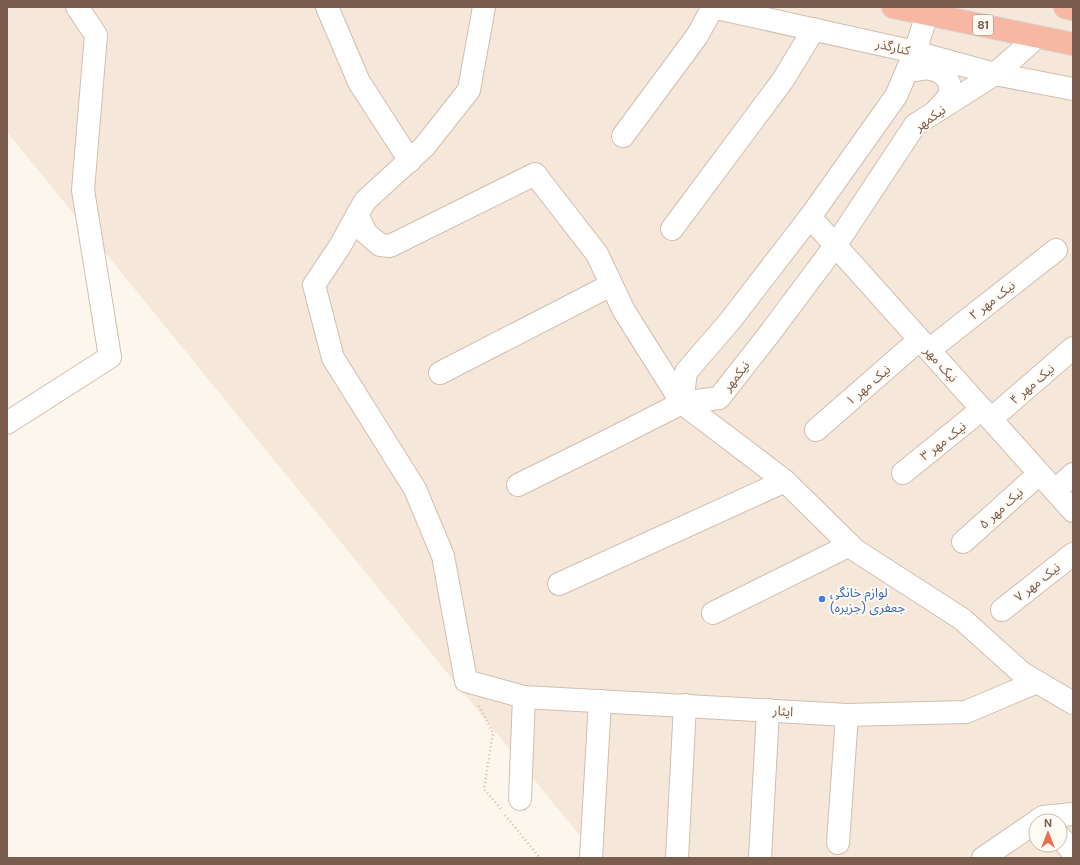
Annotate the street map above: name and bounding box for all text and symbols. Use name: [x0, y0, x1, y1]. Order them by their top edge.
road number: 81: [973, 15, 993, 35]
street label: کنارگذر: [873, 35, 913, 59]
street label: نیکمهر: [910, 101, 949, 136]
street label: نیک مهر ۲: [966, 277, 1018, 323]
street label: نیک مهر: [920, 342, 962, 386]
street label: نیکمهر: [718, 357, 753, 395]
street label: نیک مهر ۴: [1006, 360, 1058, 408]
street label: نیک مهر ۱: [842, 361, 894, 409]
street label: نیک مهر ۳: [917, 418, 969, 464]
street label: نیک مهر ۵: [975, 484, 1027, 532]
street label: نیک مهر ۷: [1011, 559, 1063, 605]
place label: لوازم خانگی جعفری (جزیره): [830, 584, 906, 616]
marker: لوازم خانگی جعفری (جزیره): [817, 594, 827, 604]
street label: ایثار: [771, 702, 794, 720]
north arrow: [1028, 813, 1068, 853]
text: N: [1044, 816, 1052, 830]

